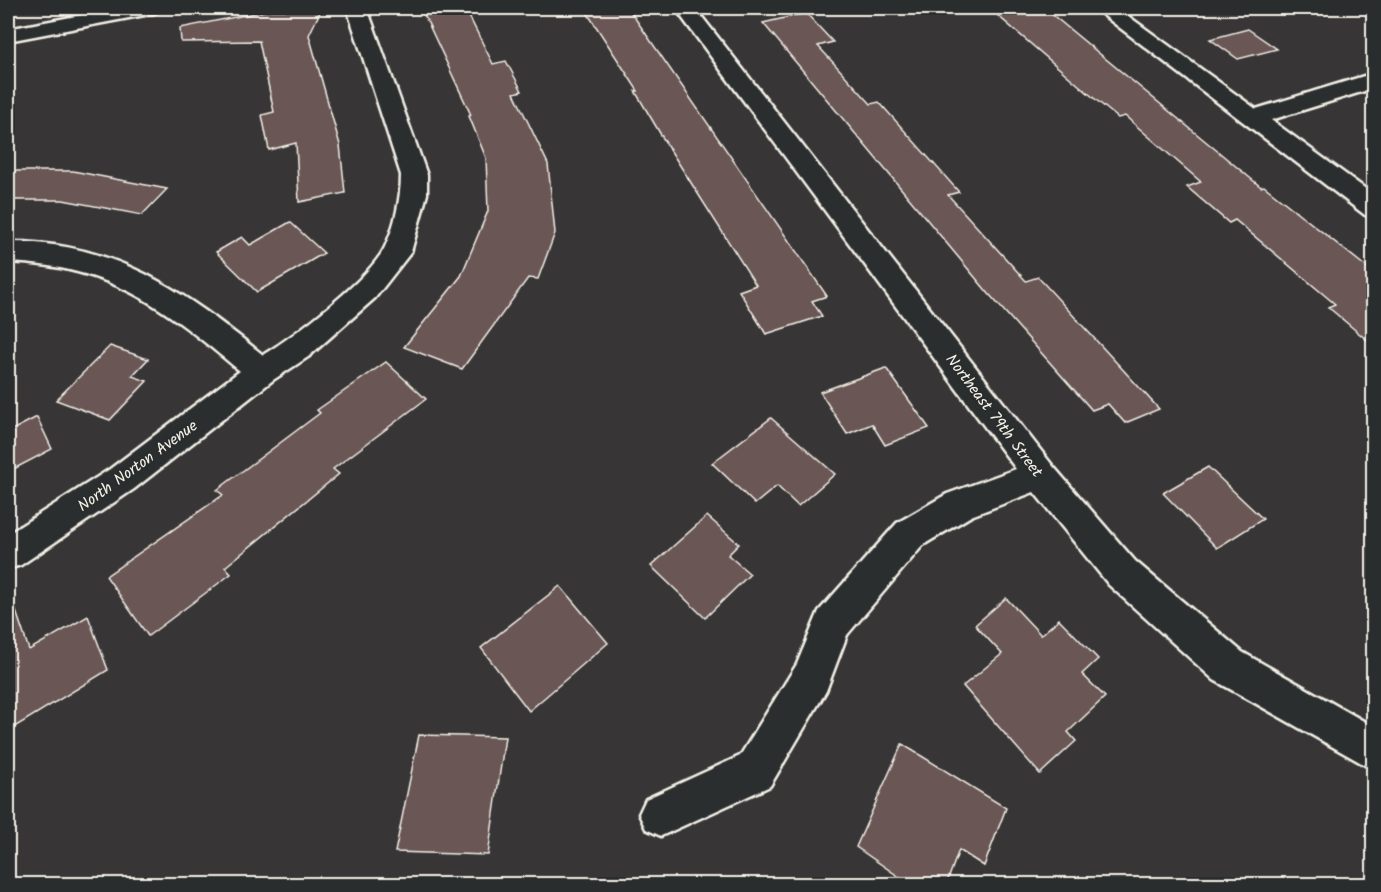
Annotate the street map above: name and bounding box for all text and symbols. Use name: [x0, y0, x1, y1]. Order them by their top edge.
street label: Northeast 79th Street: [939, 349, 1049, 484]
street label: North Norton Avenue: [73, 414, 203, 518]

